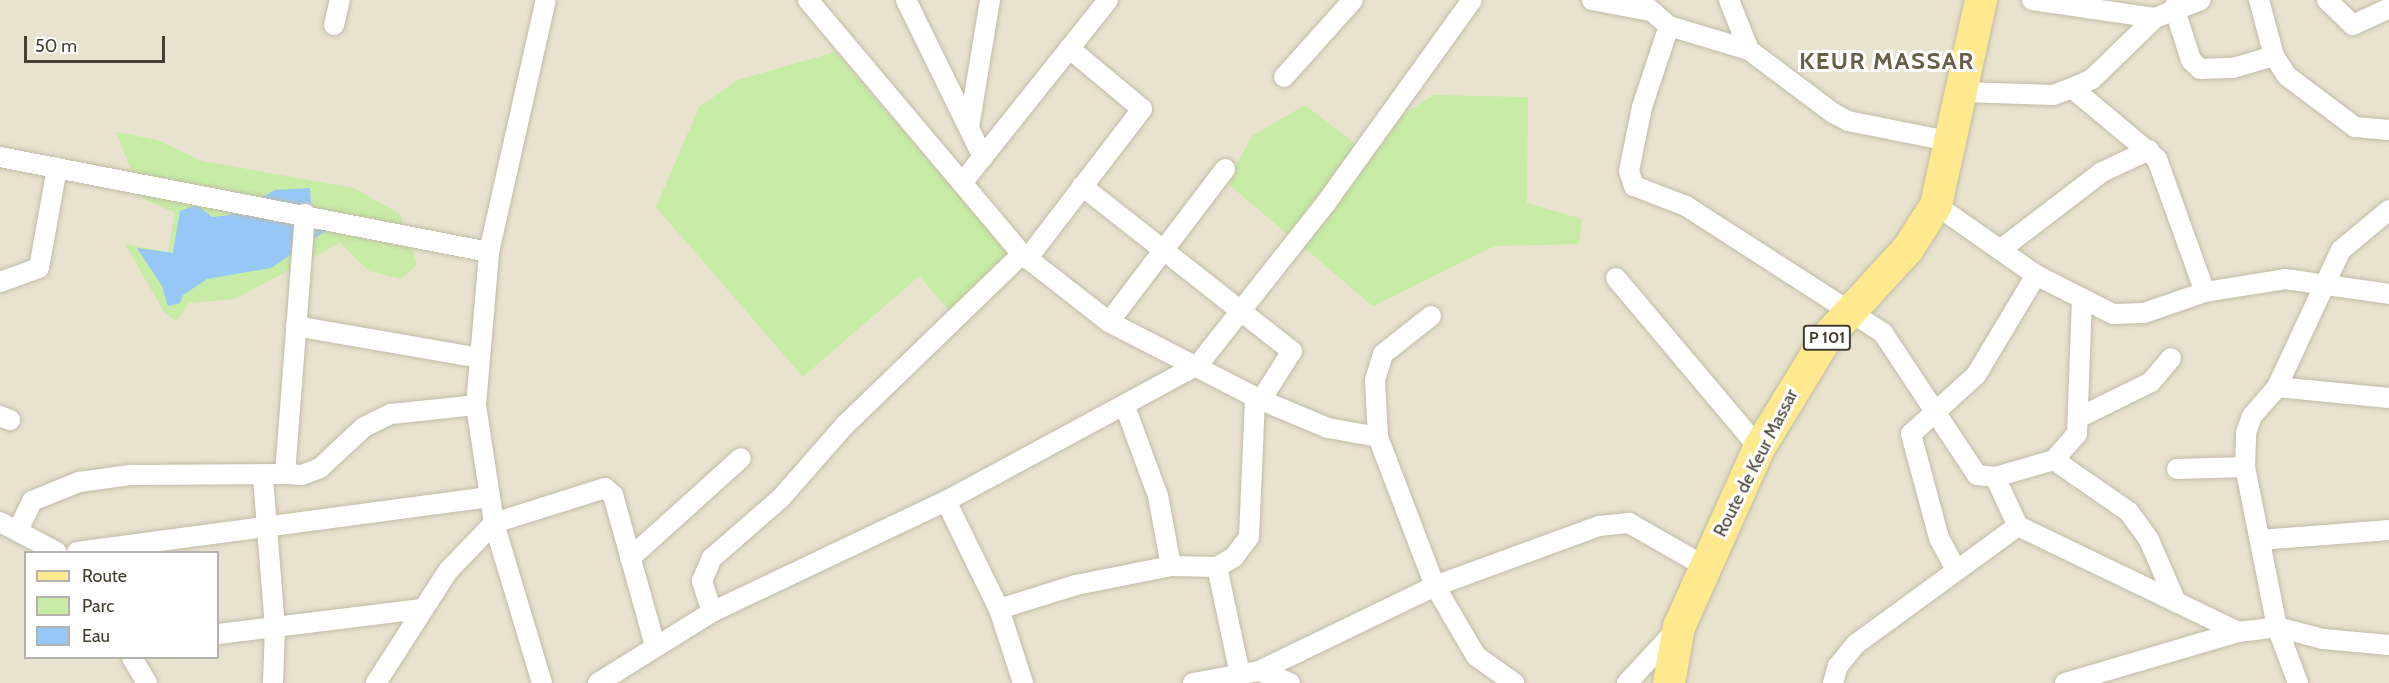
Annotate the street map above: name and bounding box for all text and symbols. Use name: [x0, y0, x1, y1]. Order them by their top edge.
scale bar: [27, 24, 168, 62]
text: 50 m: [35, 35, 77, 57]
district label: KEUR MASSAR: [1799, 47, 1975, 75]
road number: P 101: [1802, 325, 1852, 351]
street label: Route de Keur Massar: [1709, 386, 1803, 540]
legend: [24, 551, 219, 659]
text: Route: [82, 565, 127, 587]
text: Parc: [82, 595, 114, 617]
text: Eau: [82, 625, 110, 647]

